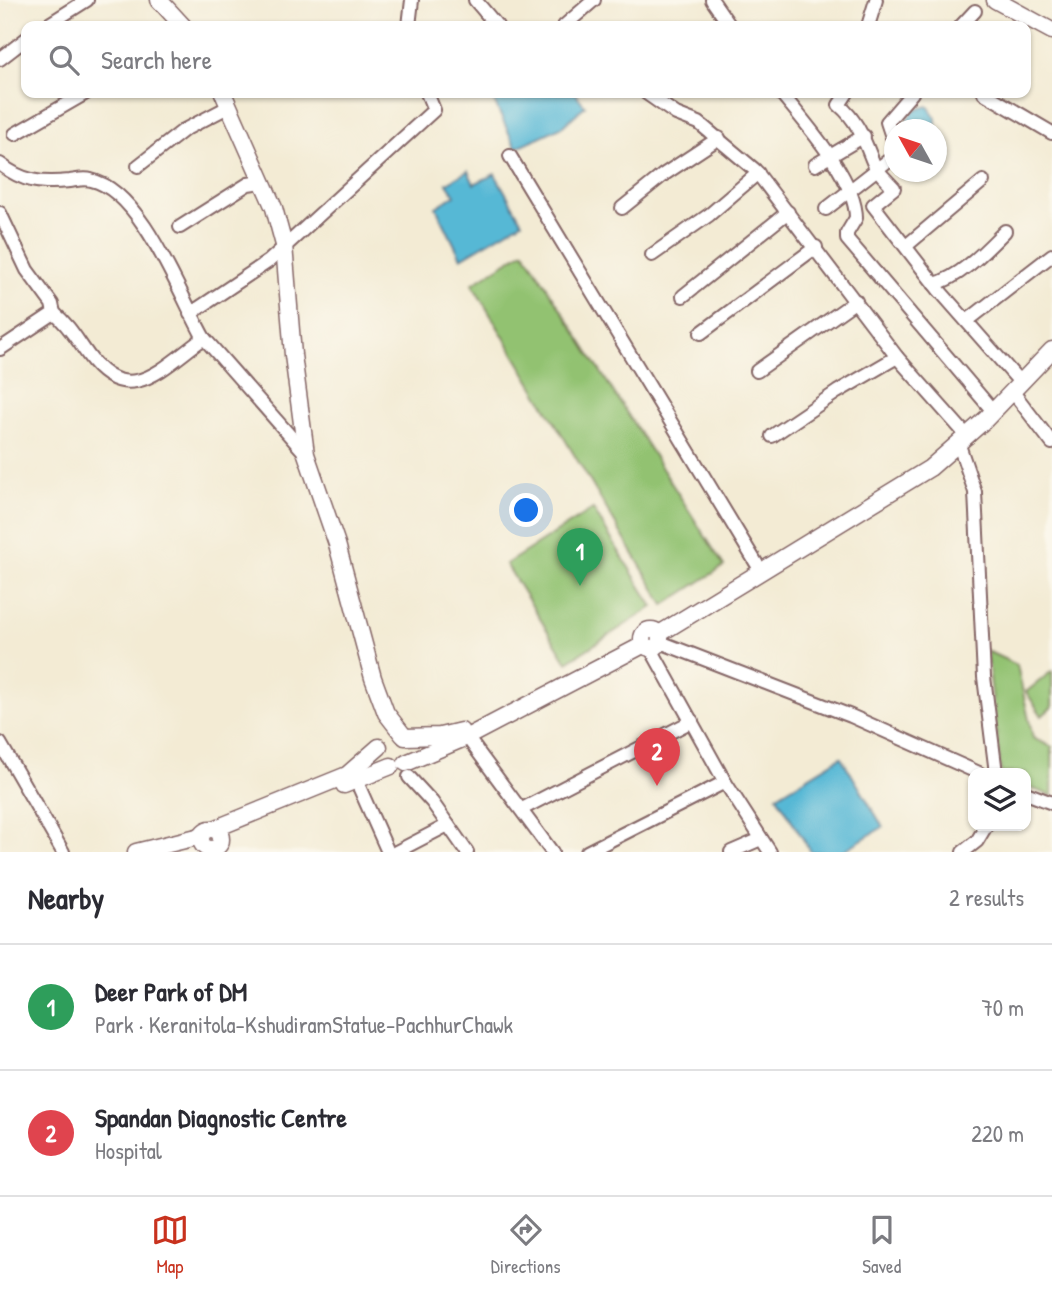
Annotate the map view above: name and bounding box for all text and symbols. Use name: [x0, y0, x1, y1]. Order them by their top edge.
search box: [21, 21, 1031, 98]
icon: search: [45, 41, 83, 79]
text: Search here: [101, 42, 212, 77]
north arrow: [884, 119, 947, 182]
your location: [509, 493, 543, 527]
pin: 1: [557, 528, 603, 586]
pin: 2: [634, 728, 680, 786]
map controls: [968, 768, 1031, 831]
button: layers: [968, 768, 1031, 831]
text: Nearby: [28, 878, 104, 918]
text: 2 results: [949, 882, 1024, 913]
text: Deer Park of DM: [95, 974, 247, 1009]
text: 1: [47, 992, 55, 1023]
text: 70 m: [981, 992, 1024, 1023]
text: Park · Keranitola-KshudiramStatue-PachhurChawk: [95, 1009, 513, 1040]
text: Spandan Diagnostic Centre: [95, 1100, 347, 1135]
text: 2: [46, 1118, 56, 1149]
text: 220 m: [971, 1118, 1024, 1149]
text: Hospital: [95, 1135, 162, 1166]
tab: Map: [151, 1211, 189, 1279]
tab: Directions: [491, 1211, 561, 1279]
tab: Saved: [862, 1211, 901, 1279]

